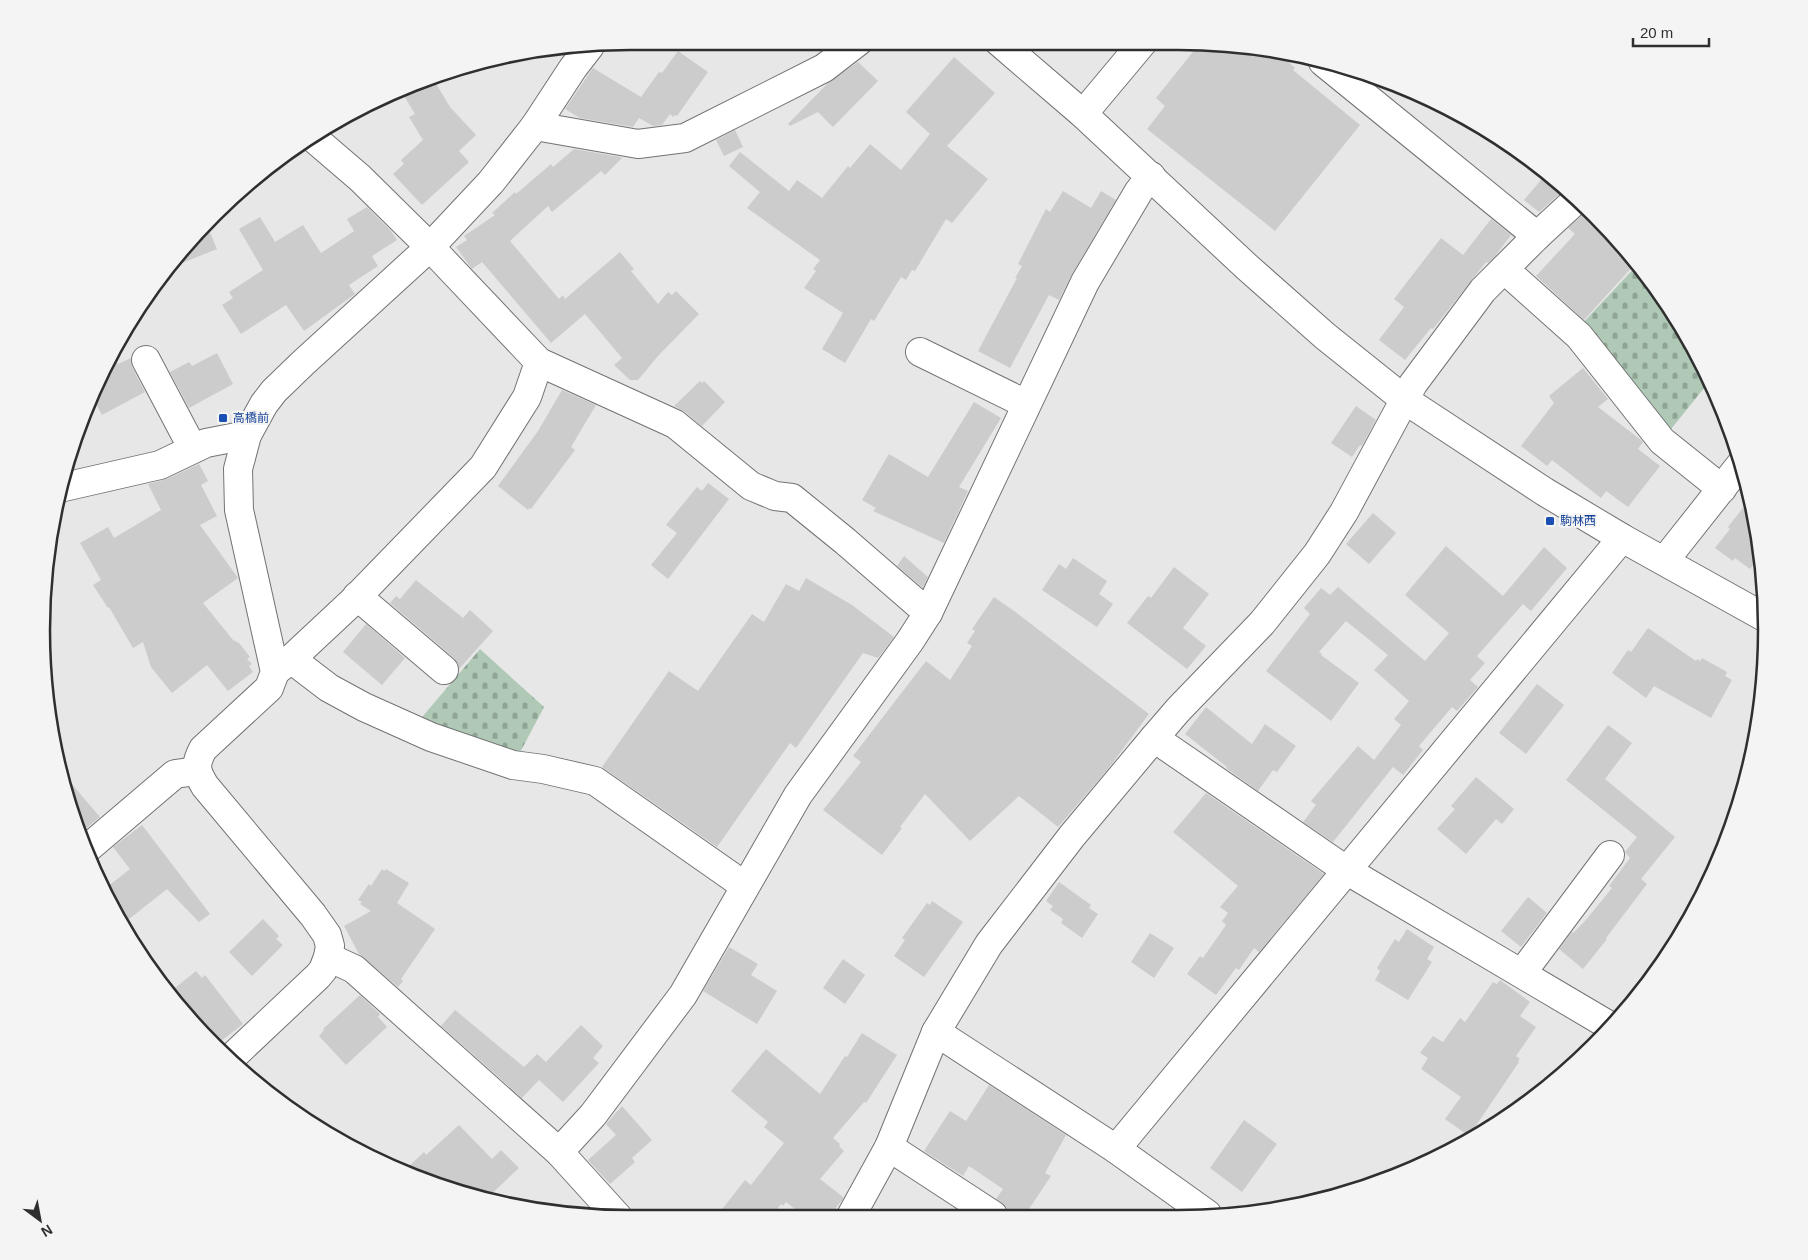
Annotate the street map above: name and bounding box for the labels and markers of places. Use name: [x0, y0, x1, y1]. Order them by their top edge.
place label: 高橋前: [233, 411, 269, 425]
marker: 高橋前: [217, 412, 229, 424]
place label: 駒林西: [1560, 514, 1596, 528]
marker: 駒林西: [1544, 515, 1556, 527]

